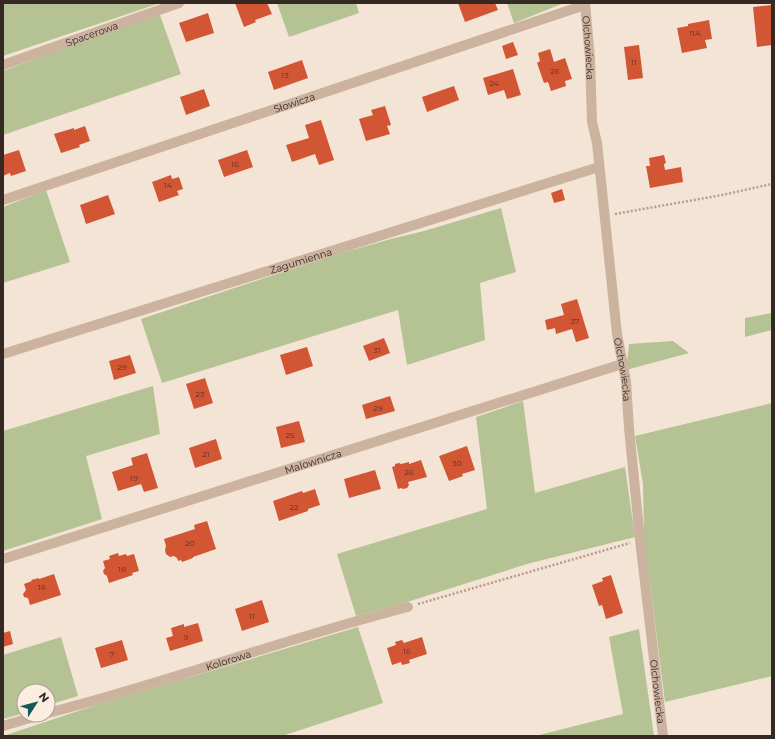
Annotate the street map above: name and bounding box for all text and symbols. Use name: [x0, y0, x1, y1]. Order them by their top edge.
street label: Olchowiecka: [579, 15, 597, 80]
street label: Spacerowa: [64, 19, 120, 49]
house number: 11A: [689, 28, 701, 38]
house number: 11: [631, 57, 637, 67]
house number: 26: [550, 66, 560, 76]
house number: 13: [281, 70, 289, 80]
house number: 24: [489, 78, 500, 88]
street label: Słowicza: [272, 90, 317, 116]
house number: 16: [231, 159, 239, 169]
house number: 14: [164, 180, 173, 190]
street label: Zagumienna: [268, 245, 334, 277]
house number: 37: [570, 316, 580, 326]
street label: Olchowiecka: [611, 337, 633, 402]
house number: 31: [373, 345, 381, 355]
house number: 29: [117, 362, 127, 372]
house number: 23: [195, 389, 205, 399]
house number: 29: [373, 403, 383, 413]
house number: 25: [285, 430, 295, 440]
street label: Malownicza: [283, 447, 343, 477]
house number: 21: [202, 449, 210, 459]
house number: 30: [452, 458, 462, 468]
house number: 26: [404, 467, 414, 477]
house number: 19: [130, 473, 138, 483]
house number: 22: [289, 502, 299, 512]
house number: 20: [185, 538, 195, 548]
house number: 18: [118, 564, 126, 574]
house number: 16: [38, 582, 46, 592]
house number: 11: [249, 611, 255, 621]
house number: 9: [184, 632, 189, 642]
house number: 16: [403, 646, 411, 656]
street label: Kolorowa: [204, 647, 253, 674]
house number: 7: [110, 649, 115, 659]
street label: Olchowiecka: [647, 659, 668, 724]
north arrow: [16, 683, 56, 723]
text: N: [36, 689, 52, 705]

